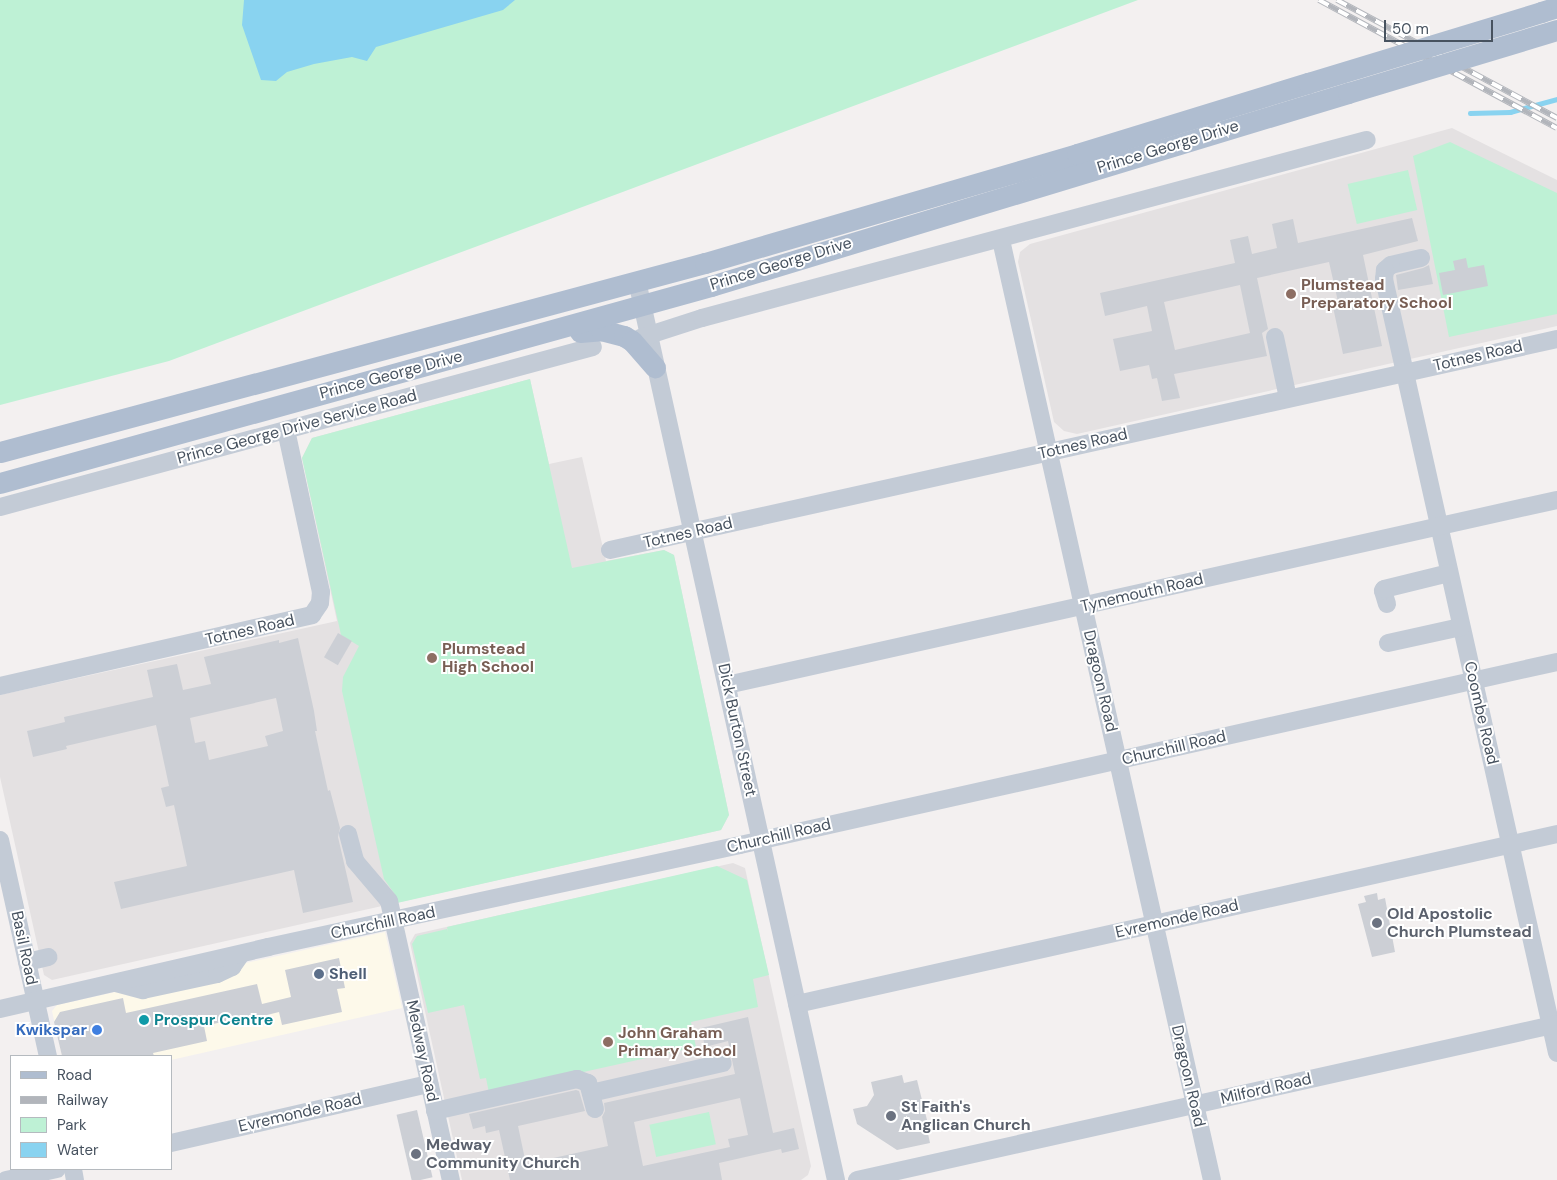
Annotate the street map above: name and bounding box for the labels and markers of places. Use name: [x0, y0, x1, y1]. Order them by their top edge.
place label: Plumstead Preparatory School: [1301, 275, 1452, 313]
marker: Plumstead Preparatory School: [1285, 288, 1297, 300]
place label: Plumstead High School: [442, 639, 534, 677]
marker: Plumstead High School: [426, 652, 438, 664]
place label: Old Apostolic Church Plumstead: [1387, 904, 1532, 942]
marker: Old Apostolic Church Plumstead: [1371, 917, 1383, 929]
place label: Shell: [329, 964, 367, 984]
marker: Shell: [313, 968, 325, 980]
place label: Prospur Centre: [154, 1010, 273, 1030]
marker: Prospur Centre: [138, 1014, 150, 1026]
place label: Kwikspar: [16, 1020, 87, 1040]
place label: John Graham Primary School: [618, 1023, 736, 1061]
marker: Kwikspar: [91, 1024, 103, 1036]
marker: John Graham Primary School: [602, 1036, 614, 1048]
place label: St Faith's Anglican Church: [901, 1097, 1031, 1135]
marker: St Faith's Anglican Church: [885, 1110, 897, 1122]
place label: Medway Community Church: [426, 1135, 580, 1173]
marker: Medway Community Church: [410, 1148, 422, 1160]

